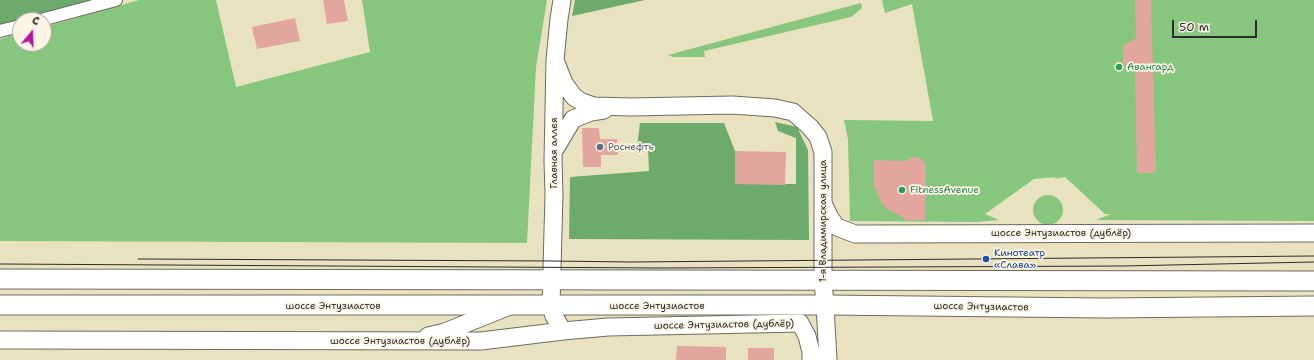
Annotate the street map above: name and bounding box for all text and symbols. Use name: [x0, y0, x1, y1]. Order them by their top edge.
north arrow: [12, 12, 52, 52]
scale bar: [1174, 12, 1259, 38]
text: С: [30, 13, 41, 29]
text: 50 m: [1179, 19, 1209, 35]
place label: Авангард: [1127, 61, 1174, 73]
marker: Авангард: [1114, 62, 1124, 72]
street label: Главная аллея: [548, 118, 560, 188]
place label: Роснефть: [608, 141, 654, 153]
marker: Роснефть: [595, 142, 605, 152]
street label: 1-я Владимирская улица: [817, 160, 829, 282]
place label: FitnessAvenue: [910, 184, 979, 196]
marker: FitnessAvenue: [897, 185, 907, 195]
street label: шоссе Энтузиастов (дублёр): [991, 227, 1131, 239]
place label: Кинотеатр «Слава»: [994, 247, 1045, 270]
marker: Кинотеатр «Слава»: [981, 254, 991, 264]
street label: шоссе Энтузиастов: [285, 300, 381, 312]
street label: шоссе Энтузиастов: [609, 300, 705, 312]
street label: шоссе Энтузиастов: [933, 300, 1029, 314]
street label: шоссе Энтузиастов (дублёр): [654, 318, 794, 332]
street label: шоссе Энтузиастов (дублёр): [330, 335, 470, 347]

